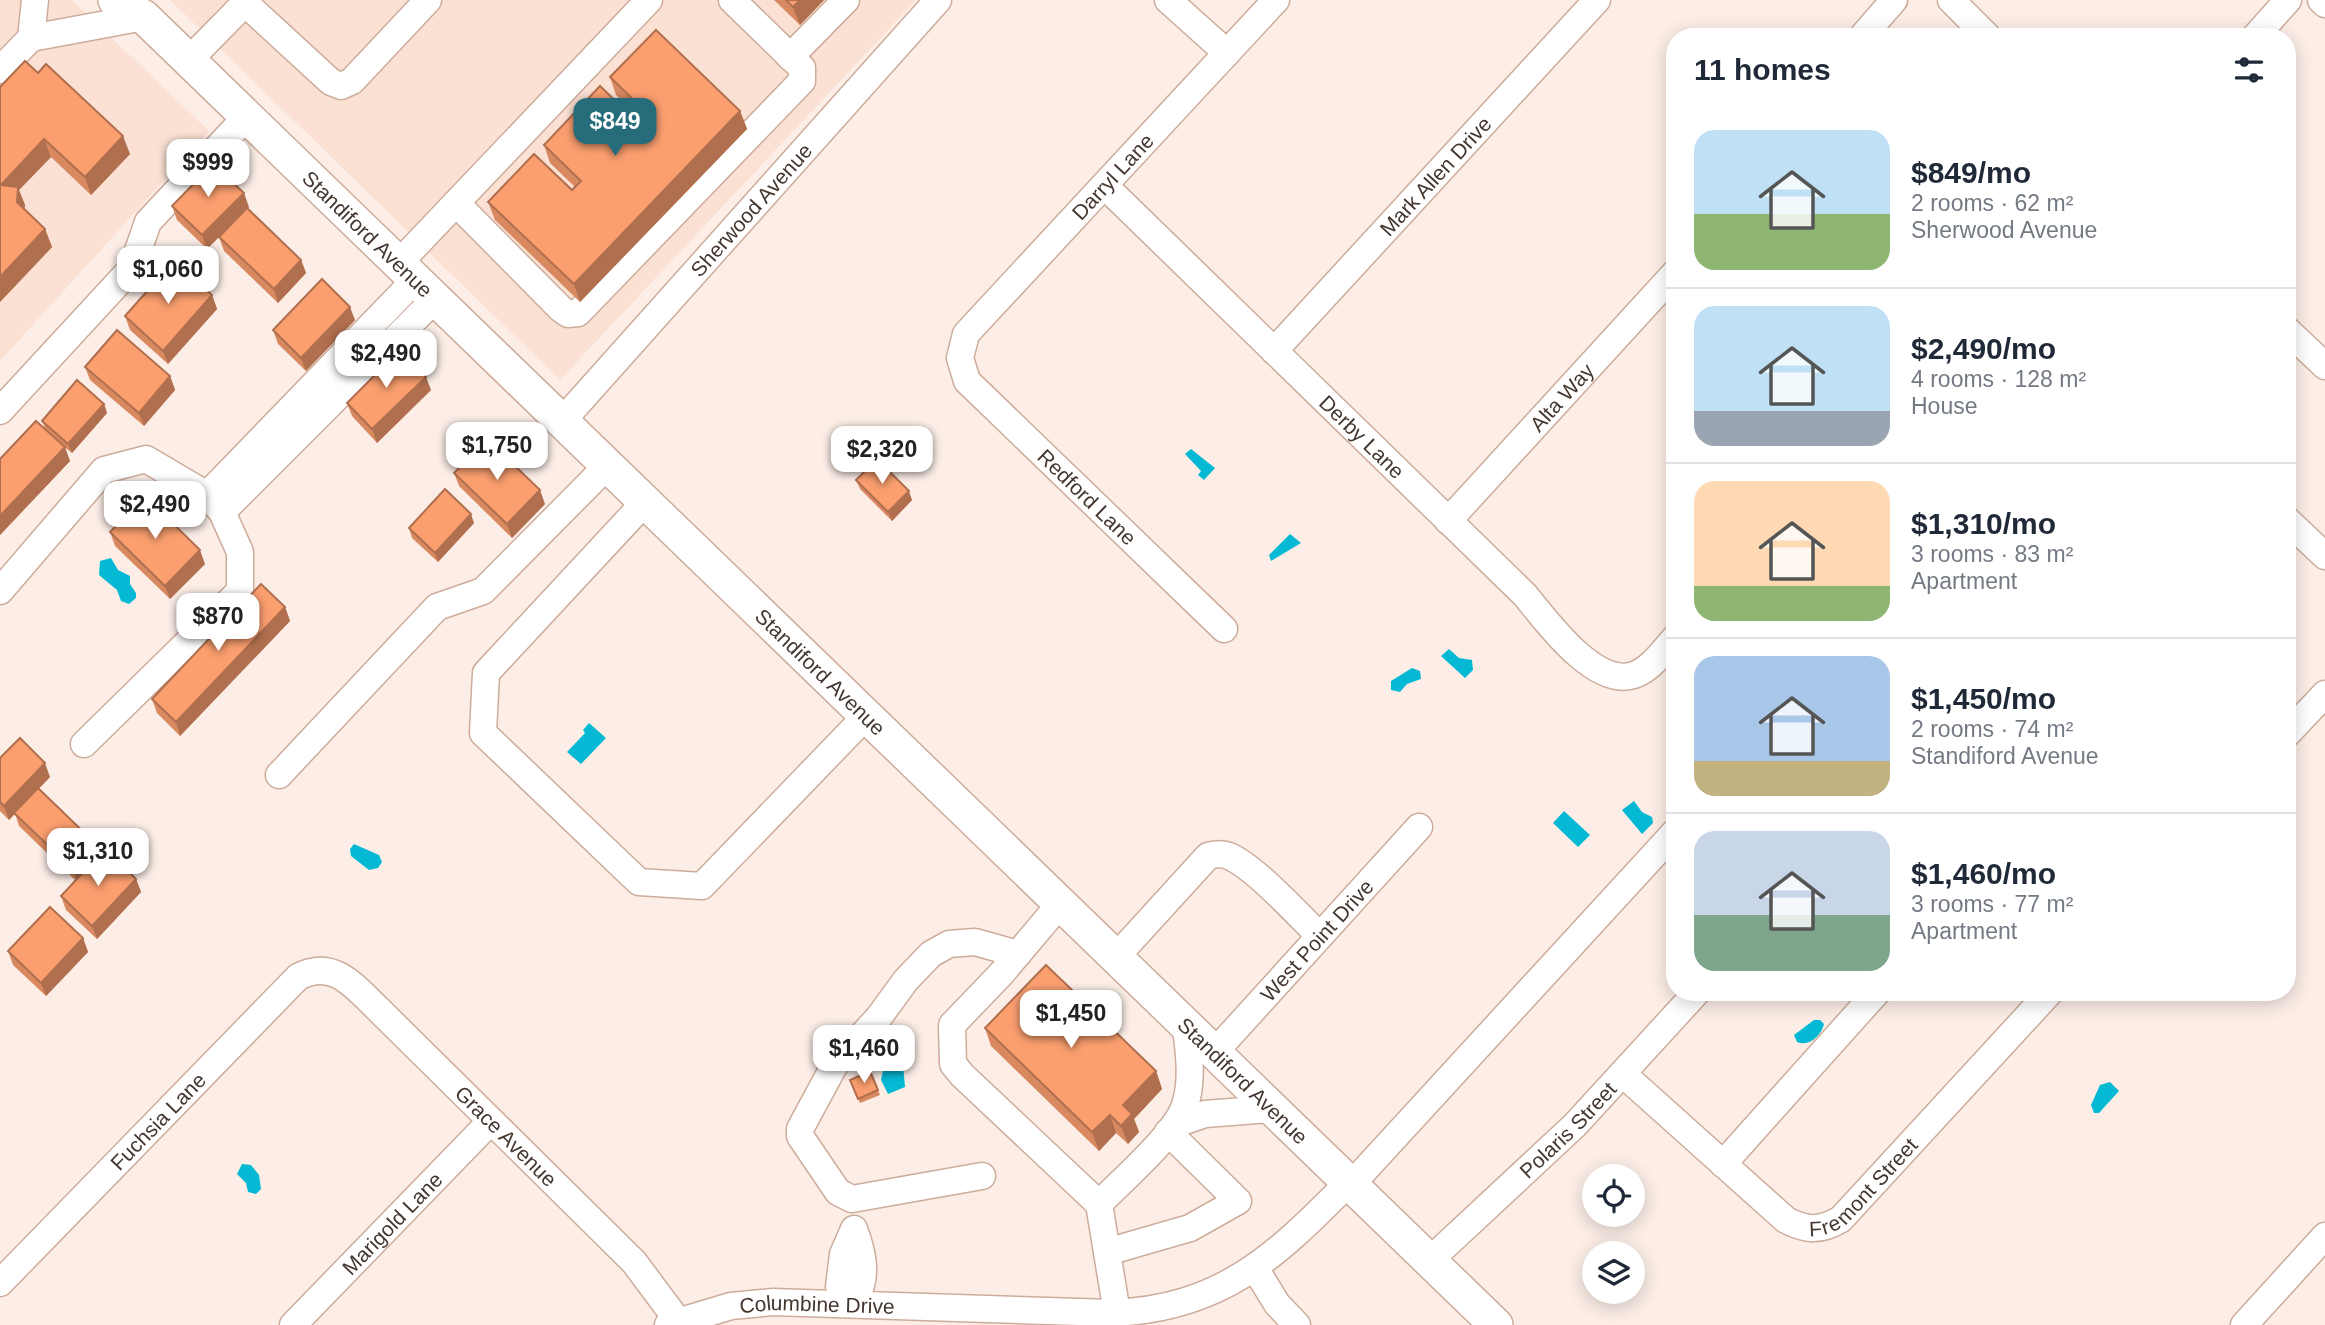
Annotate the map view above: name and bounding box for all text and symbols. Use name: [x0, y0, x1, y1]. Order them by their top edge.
icon: filters: [2230, 51, 2268, 89]
text: 11 homes: [1694, 53, 1831, 86]
pin: $849: [574, 99, 656, 158]
text: $849: [589, 108, 641, 134]
street label: Mark Allen Drive: [1375, 112, 1495, 240]
street label: Darryl Lane: [1067, 129, 1158, 224]
street label: Sherwood Avenue: [686, 139, 816, 281]
pin: $999: [167, 140, 249, 199]
text: $999: [182, 149, 234, 175]
text: $849/mo: [1911, 156, 2031, 189]
icon: home: [1750, 158, 1834, 242]
street label: Standiford Avenue: [298, 166, 437, 301]
text: 2 rooms · 62 m²: [1911, 190, 2073, 216]
text: Sherwood Avenue: [1911, 217, 2097, 243]
pin: $1,060: [111, 246, 225, 306]
text: $1,060: [133, 256, 203, 282]
pin: $2,490: [329, 330, 443, 390]
text: $2,490/mo: [1911, 332, 2056, 365]
icon: home: [1750, 334, 1834, 418]
text: $2,490: [351, 340, 421, 366]
street label: Alta Way: [1525, 358, 1598, 436]
text: 4 rooms · 128 m²: [1911, 366, 2086, 392]
street label: Derby Lane: [1315, 390, 1409, 483]
text: House: [1911, 393, 1977, 419]
pin: $1,750: [440, 422, 554, 482]
pin: $2,320: [825, 426, 939, 486]
text: $1,750: [462, 432, 532, 458]
text: $2,320: [847, 436, 917, 462]
street label: Redford Lane: [1033, 445, 1141, 549]
pin: $2,490: [98, 482, 212, 541]
text: $2,490: [120, 491, 190, 517]
text: $1,310/mo: [1911, 507, 2056, 540]
icon: home: [1750, 509, 1834, 593]
text: 3 rooms · 83 m²: [1911, 541, 2073, 567]
text: Apartment: [1911, 568, 2017, 594]
pin: $870: [177, 594, 259, 653]
text: $870: [192, 603, 244, 629]
street label: Standiford Avenue: [751, 604, 890, 739]
text: $1,450/mo: [1911, 682, 2056, 715]
icon: home: [1750, 684, 1834, 768]
text: 2 rooms · 74 m²: [1911, 716, 2073, 742]
text: Standiford Avenue: [1911, 743, 2099, 769]
pin: $1,310: [41, 828, 155, 888]
text: $1,310: [63, 838, 133, 864]
text: $1,460/mo: [1911, 857, 2056, 890]
icon: home: [1750, 859, 1834, 943]
street label: West Point Drive: [1256, 874, 1377, 1005]
text: 3 rooms · 77 m²: [1911, 891, 2073, 917]
text: Apartment: [1911, 918, 2017, 944]
pin: $1,450: [1014, 990, 1128, 1050]
text: $1,450: [1036, 1000, 1106, 1026]
street label: Standiford Avenue: [1174, 1013, 1313, 1148]
pin: $1,460: [807, 1026, 921, 1085]
text: $1,460: [829, 1035, 899, 1061]
street label: Fuchsia Lane: [105, 1068, 210, 1174]
street label: Polaris Street: [1515, 1077, 1620, 1182]
street label: Grace Avenue: [451, 1081, 562, 1191]
street label: Fremont Street: [1808, 1133, 1922, 1240]
map controls: [1582, 1164, 1645, 1304]
button: locate: [1582, 1164, 1645, 1227]
street label: Marigold Lane: [337, 1167, 447, 1279]
button: layers: [1582, 1241, 1645, 1304]
street label: Columbine Drive: [738, 1290, 895, 1317]

